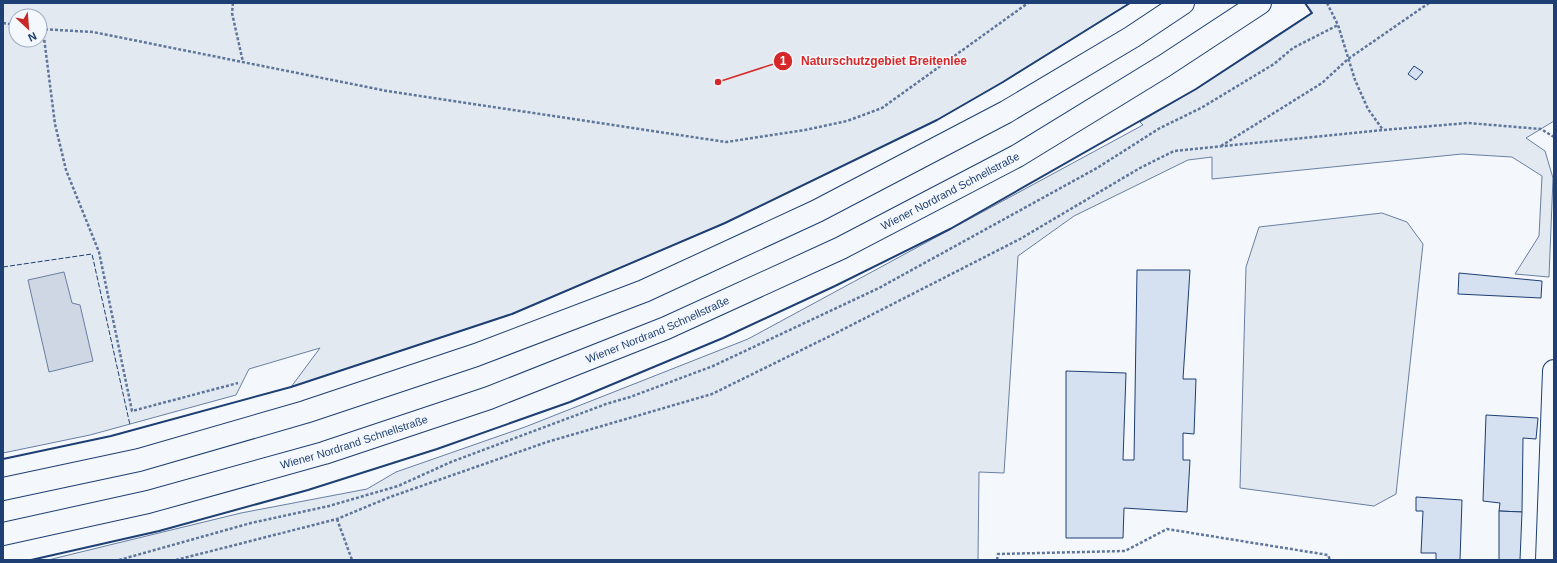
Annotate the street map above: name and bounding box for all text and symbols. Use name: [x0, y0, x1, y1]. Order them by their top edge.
north arrow: [8, 8, 48, 48]
text: N: [26, 30, 39, 44]
callout: Naturschutzgebiet Breitenlee: [773, 49, 975, 73]
text: 1: [780, 54, 787, 68]
text: Naturschutzgebiet Breitenlee: [801, 54, 967, 68]
street label: Wiener Nordrand Schnellstraße: [879, 150, 1021, 232]
street label: Wiener Nordrand Schnellstraße: [584, 294, 731, 365]
street label: Wiener Nordrand Schnellstraße: [279, 413, 429, 471]

